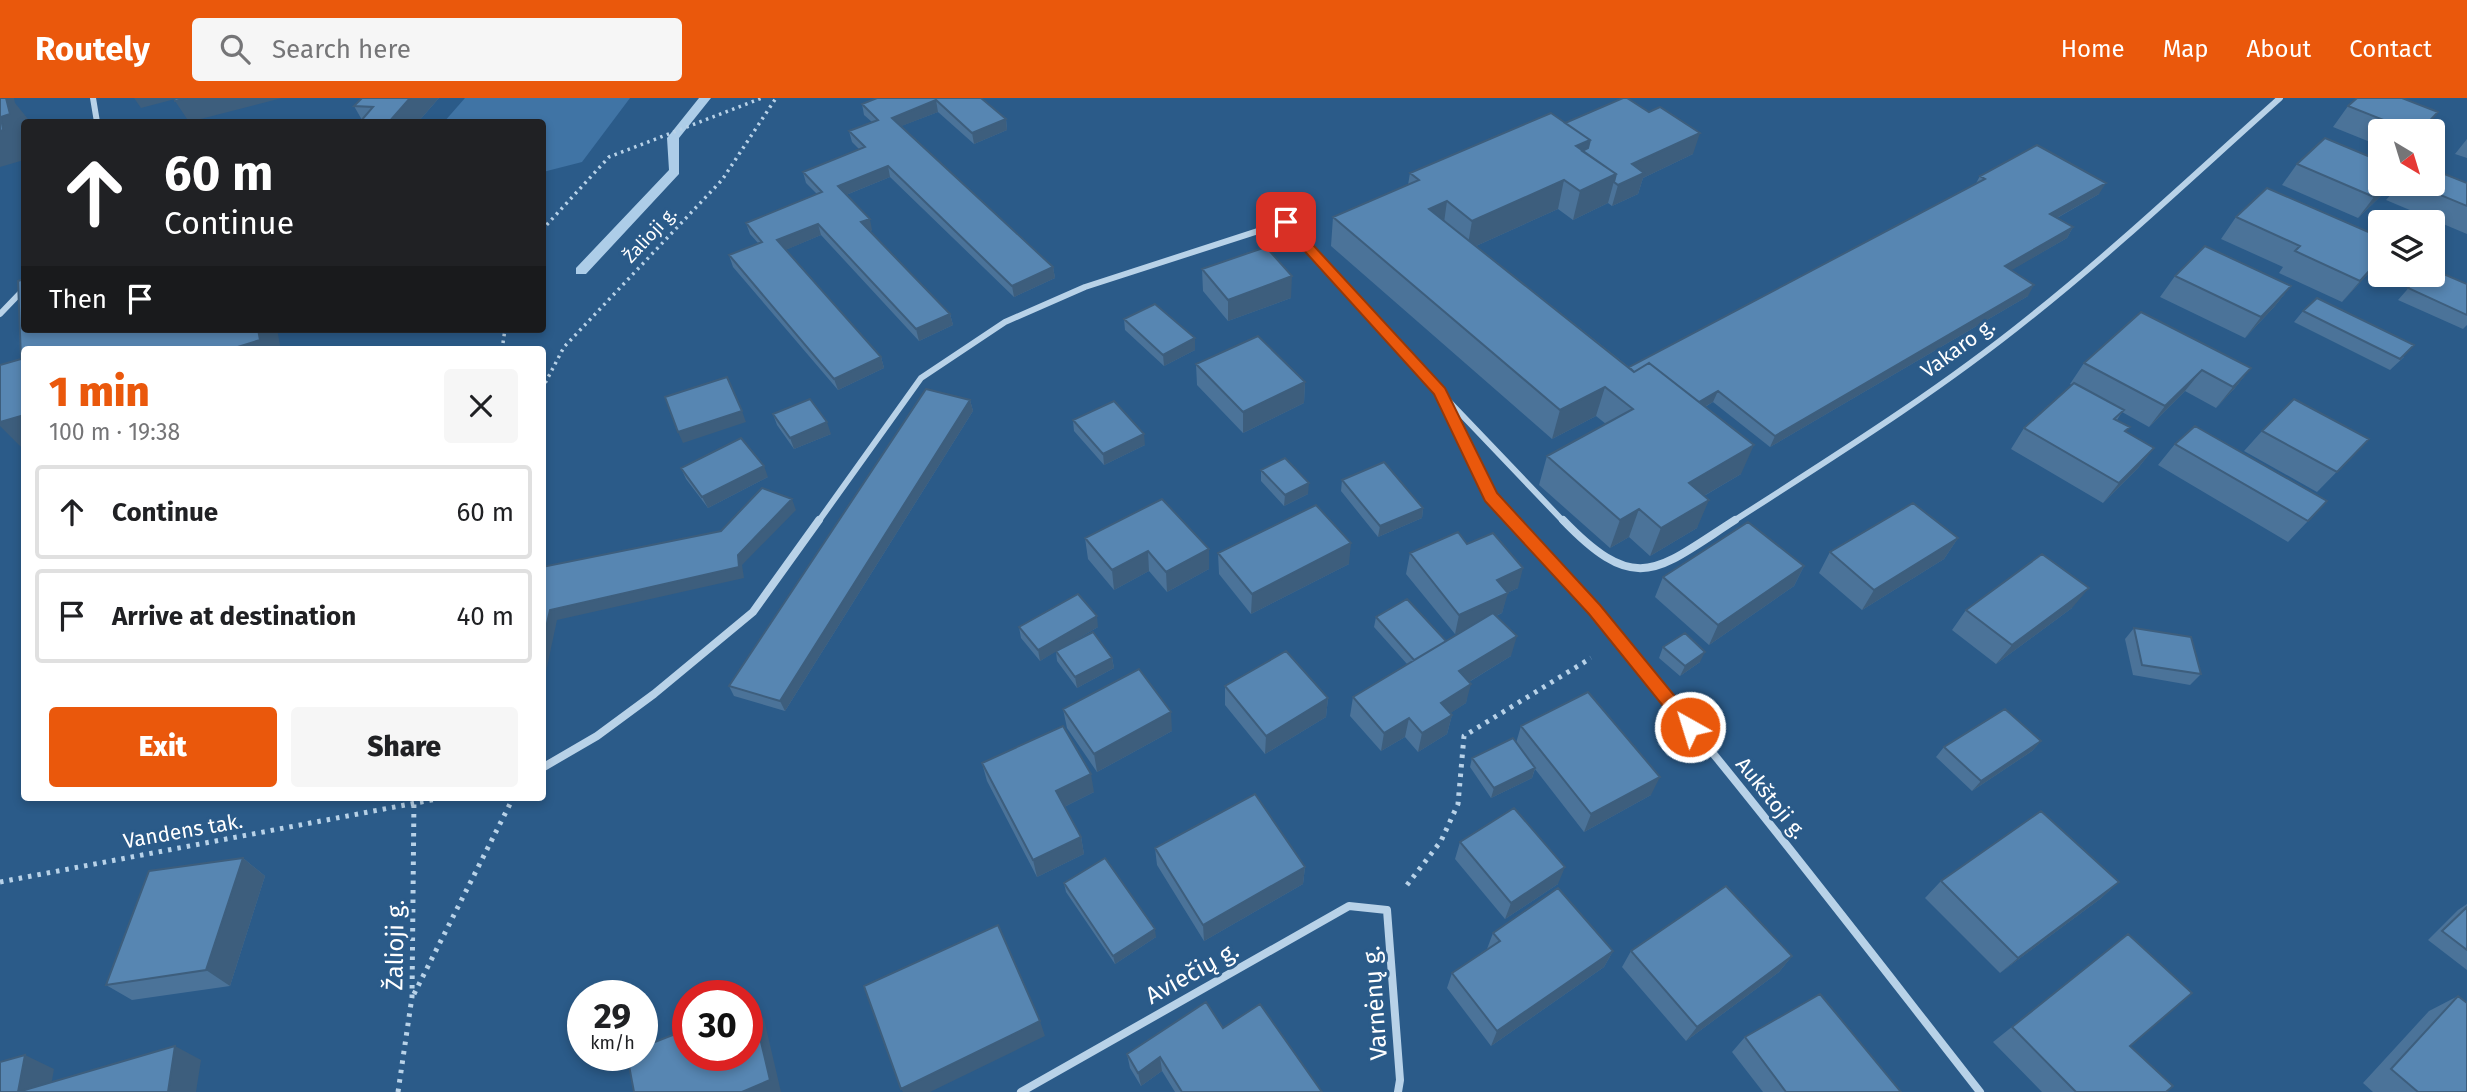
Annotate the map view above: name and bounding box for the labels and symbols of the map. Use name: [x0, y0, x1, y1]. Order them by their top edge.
north arrow: [2368, 119, 2445, 196]
pin: [1256, 192, 1316, 252]
street label: Žalioji g.: [619, 203, 681, 267]
street label: Vakaro g.: [1916, 312, 2000, 384]
position arrow: [1653, 690, 1727, 764]
street label: Aukštoji g.: [1730, 752, 1812, 844]
street label: Vandens tak.: [121, 808, 245, 854]
street label: Žalioji g.: [380, 899, 410, 991]
street label: Aviečių g.: [1141, 936, 1243, 1010]
street label: Varnėnų g.: [1357, 945, 1393, 1061]
speed limit sign: 30: [672, 980, 763, 1071]

